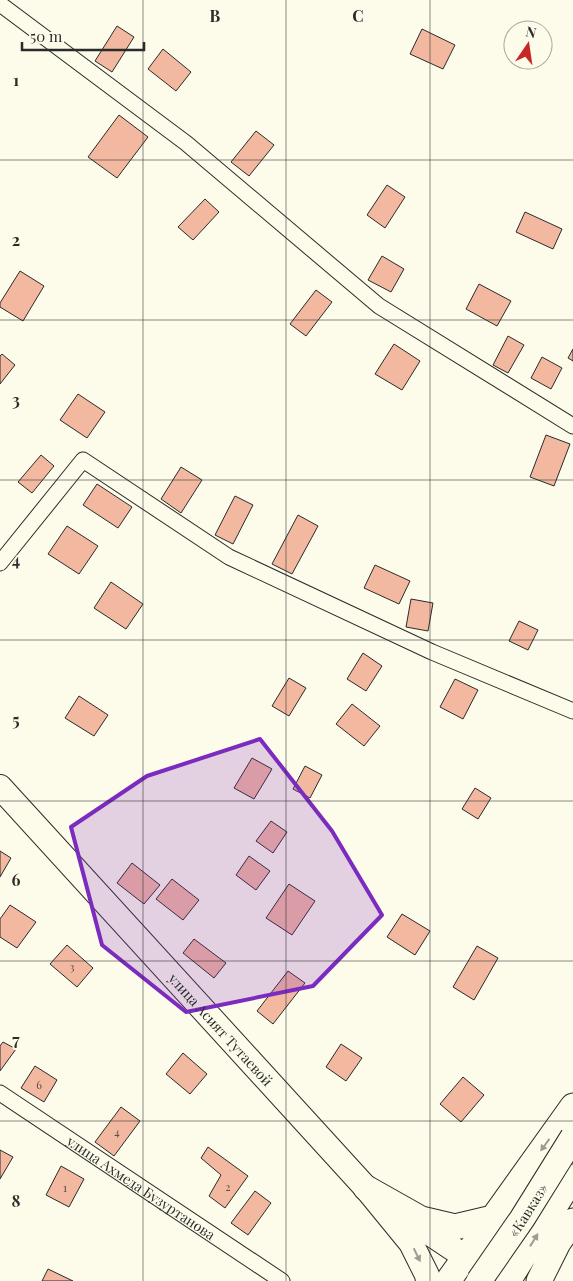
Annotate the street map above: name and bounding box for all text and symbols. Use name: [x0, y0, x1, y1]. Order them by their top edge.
text: B: [210, 5, 221, 26]
text: C: [352, 5, 364, 26]
scale bar: [22, 20, 145, 52]
north arrow: [503, 20, 553, 70]
text: N: [524, 21, 538, 42]
text: 50 m: [30, 26, 63, 46]
text: 1: [13, 69, 19, 90]
text: 2: [12, 229, 20, 250]
text: 3: [12, 389, 20, 410]
text: 4: [12, 549, 20, 570]
text: 5: [12, 709, 20, 730]
text: 6: [12, 869, 21, 890]
house number: 3: [70, 959, 75, 974]
street label: улица Асият Тутаевой: [164, 968, 278, 1090]
text: 7: [12, 1029, 20, 1050]
house number: 6: [36, 1077, 42, 1092]
house number: 4: [114, 1124, 120, 1139]
street label: улица Ахмеда Бузуртанова: [63, 1130, 219, 1244]
one-way arrow: [540, 1138, 550, 1152]
house number: 2: [225, 1179, 231, 1194]
house number: 1: [63, 1180, 67, 1195]
street label: «Кавказ»: [503, 1180, 551, 1240]
text: 8: [12, 1190, 21, 1211]
one-way arrow: [529, 1233, 538, 1246]
one-way arrow: [412, 1247, 421, 1262]

